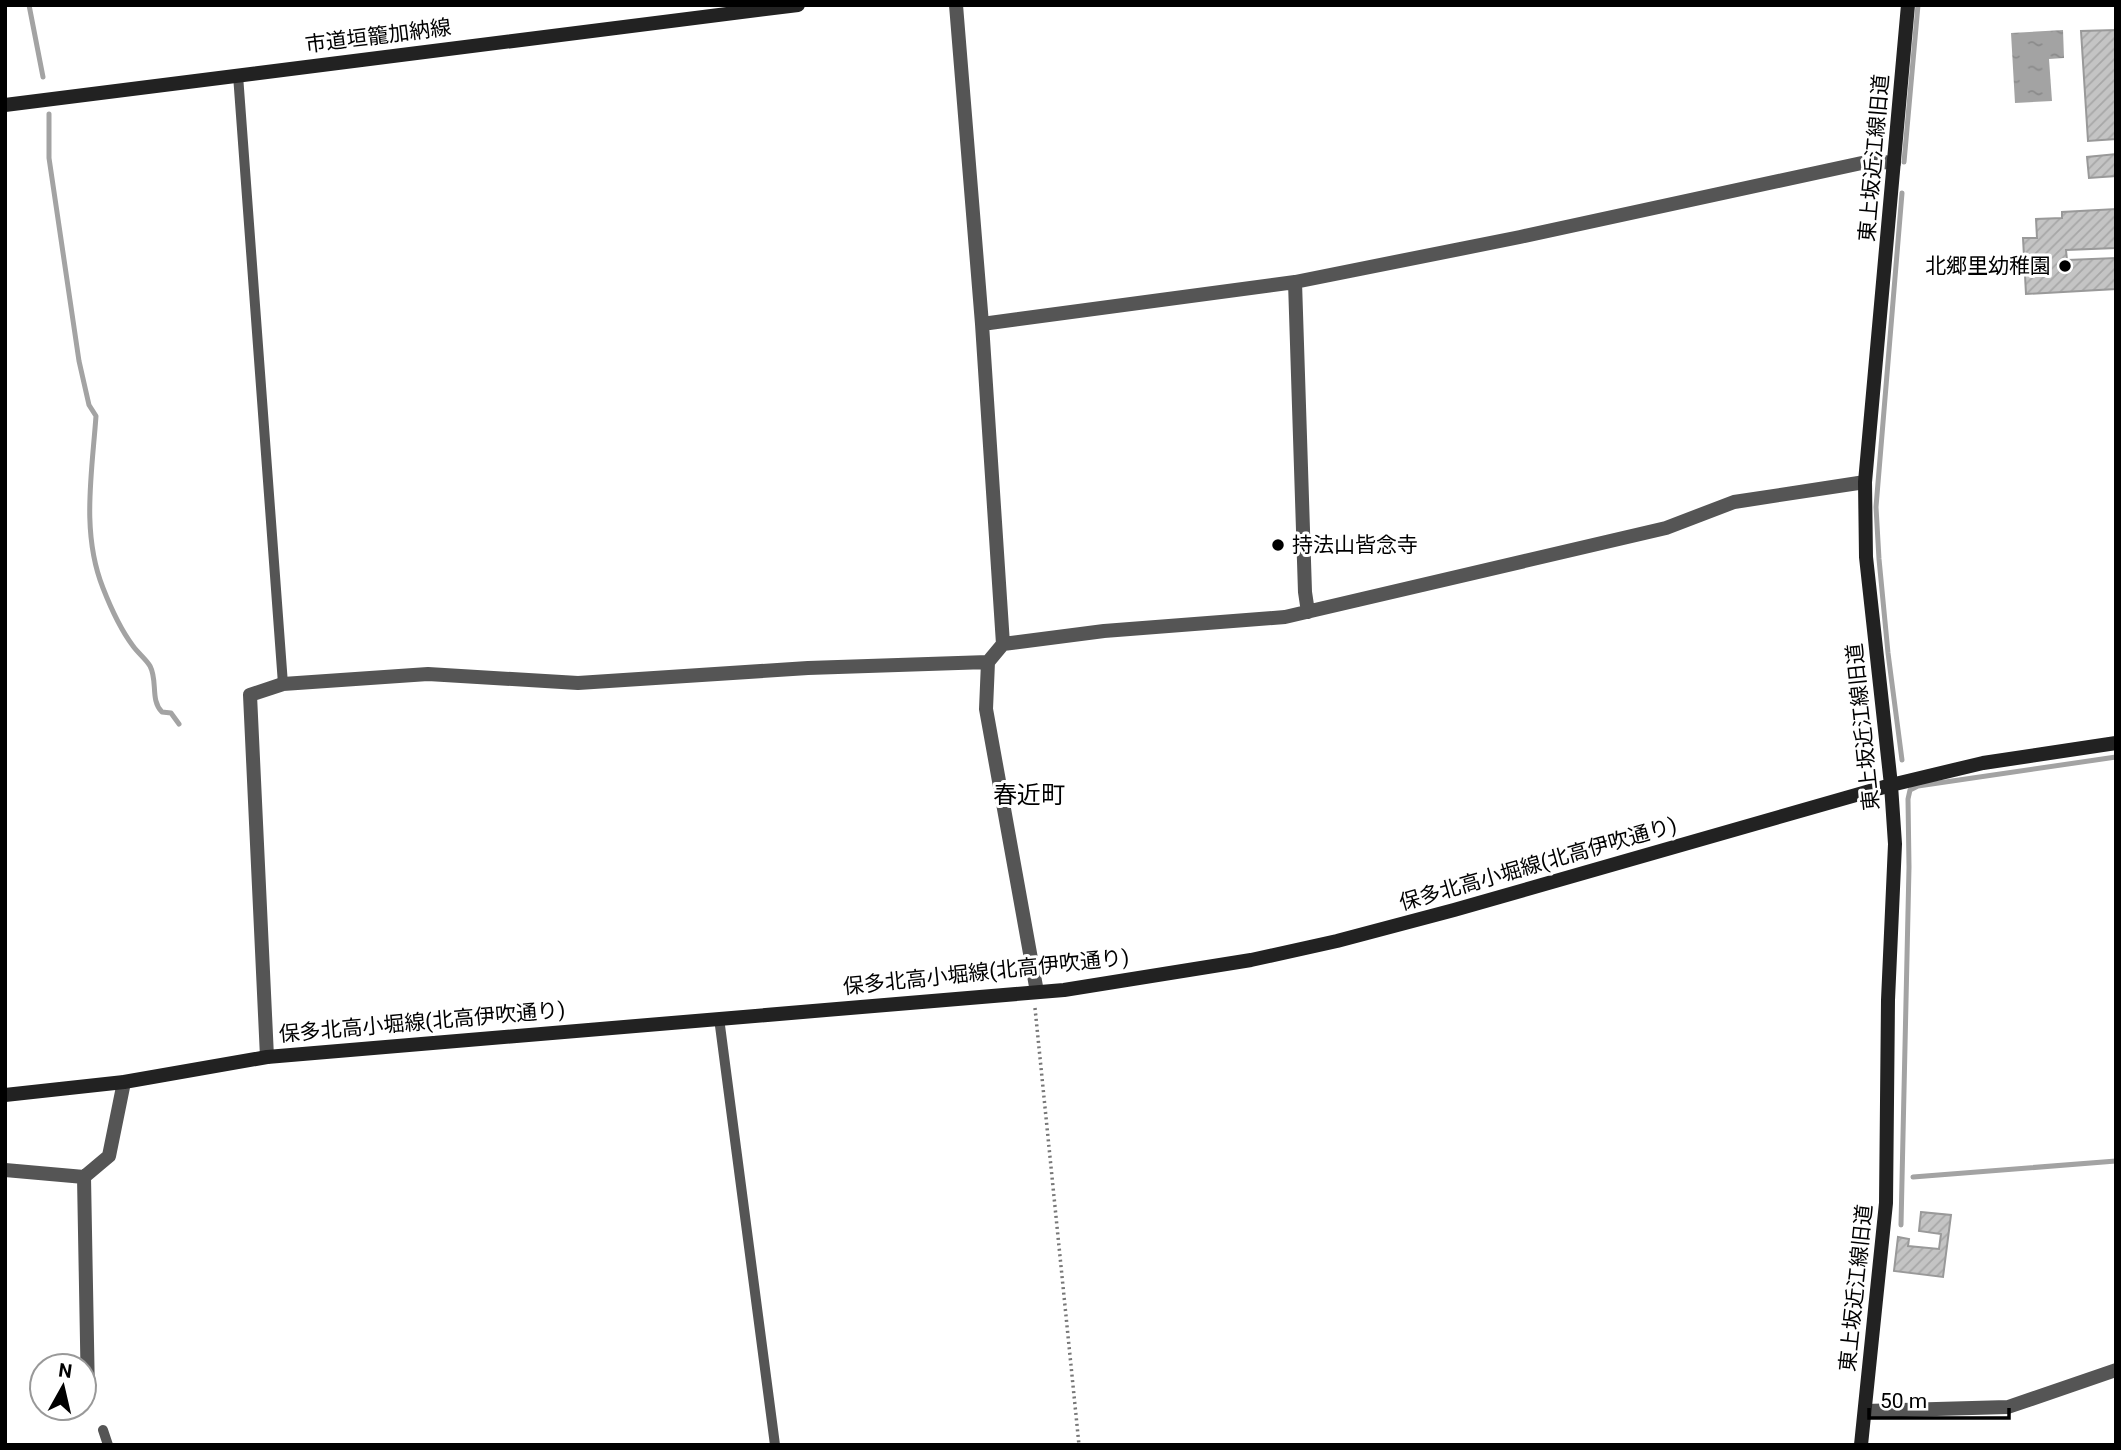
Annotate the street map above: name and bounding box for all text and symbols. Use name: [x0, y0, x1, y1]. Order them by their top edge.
street label: 市道垣籠加納線: [304, 15, 452, 57]
street label: 東上坂近江線旧道: [1855, 73, 1893, 243]
place label: 北郷里幼稚園: [1925, 254, 2051, 278]
marker: 北郷里幼稚園: [2057, 258, 2073, 274]
place label: 持法山皆念寺: [1292, 533, 1418, 557]
marker: 持法山皆念寺: [1270, 537, 1286, 553]
street label: 東上坂近江線旧道: [1842, 642, 1884, 812]
district label: 春近町: [993, 781, 1065, 809]
street label: 保多北高小堀線(北高伊吹通り): [1397, 813, 1679, 915]
street label: 保多北高小堀線(北高伊吹通り): [842, 945, 1130, 999]
street label: 保多北高小堀線(北高伊吹通り): [278, 998, 566, 1046]
street label: 東上坂近江線旧道: [1835, 1203, 1877, 1373]
north arrow: [28, 1352, 98, 1422]
text: N: [57, 1358, 74, 1383]
scale bar: [1869, 1376, 2009, 1420]
text: 50 m: [1880, 1389, 1927, 1413]

